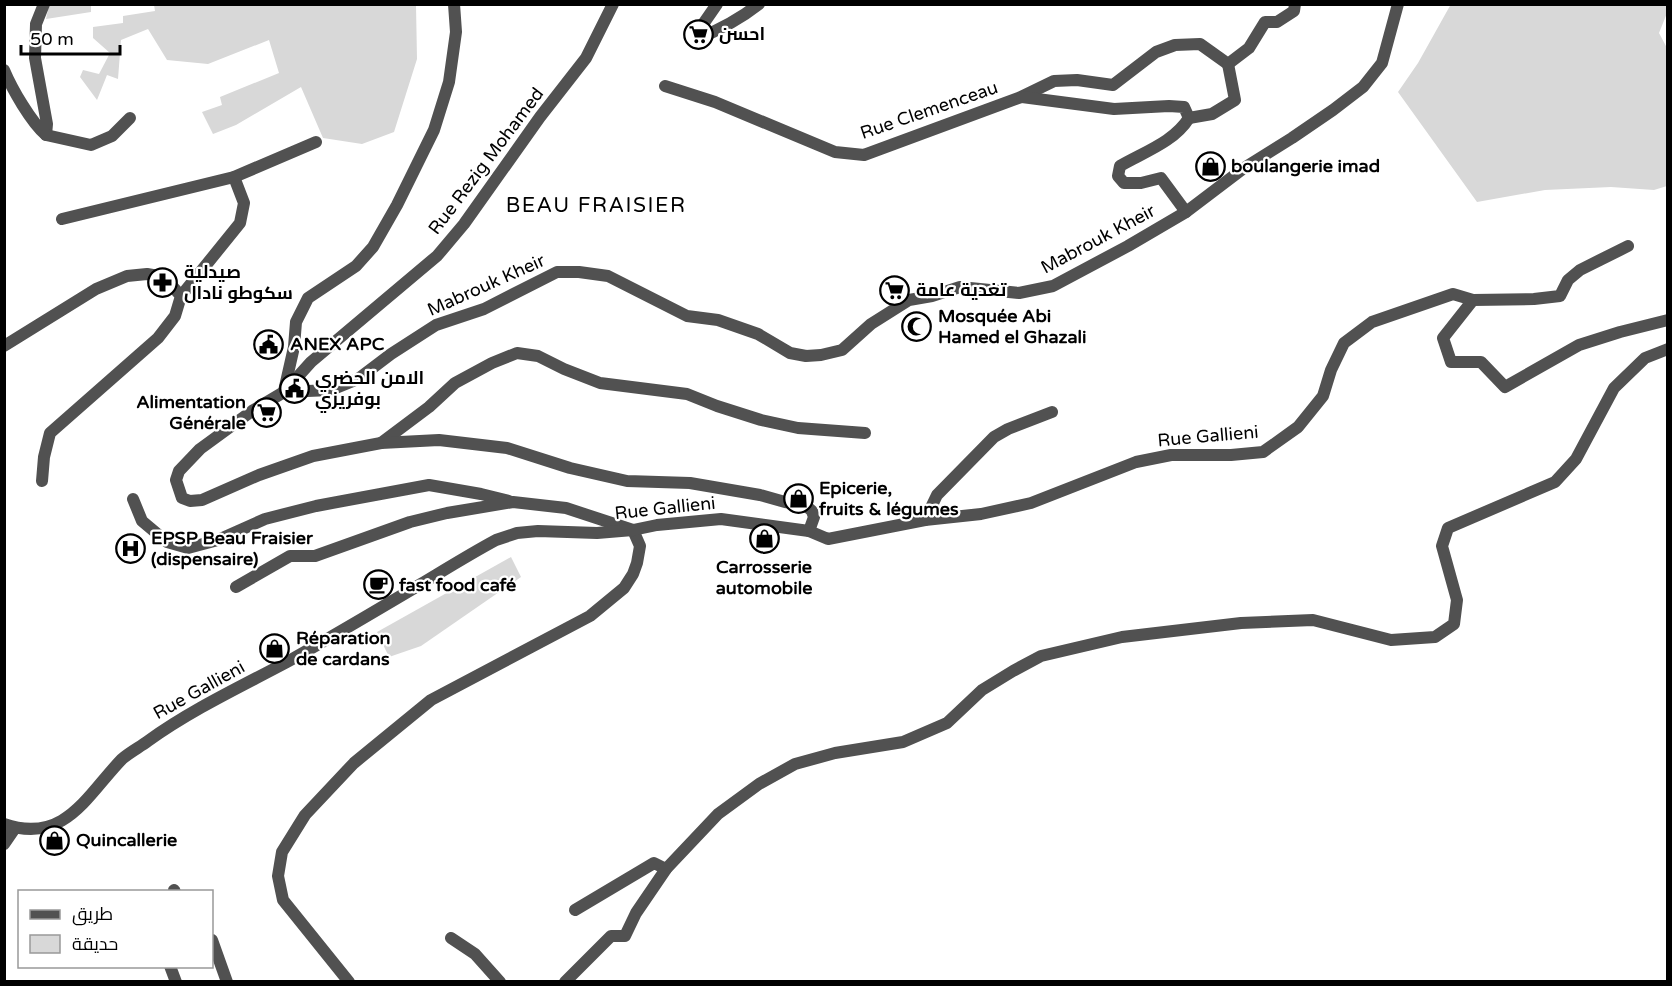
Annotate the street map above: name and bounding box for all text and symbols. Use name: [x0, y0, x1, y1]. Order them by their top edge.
scale bar: [21, 18, 120, 56]
supermarket icon: احسن: [682, 18, 714, 50]
place label: احسن: [719, 23, 765, 45]
text: 50 m: [30, 28, 74, 50]
street label: Rue Clemenceau: [857, 76, 1001, 144]
street label: Rue Rezig Mohamed: [424, 83, 548, 239]
shop icon: boulangerie imad: [1194, 150, 1226, 182]
place label: boulangerie imad: [1231, 155, 1380, 177]
district label: BEAU FRAISIER: [506, 193, 686, 218]
street label: Mabrouk Kheir: [1037, 200, 1159, 278]
street label: Mabrouk Kheir: [424, 249, 548, 321]
place label: صيدلية سكوطو نادال: [184, 261, 293, 304]
pharmacy icon: صيدلية سكوطو نادال: [147, 266, 179, 298]
supermarket icon: تغدية عامة: [879, 274, 911, 306]
place label: تغدية عامة: [916, 279, 1007, 301]
place label: Mosquée Abi Hamed el Ghazali: [938, 305, 1087, 348]
mosque icon: Mosquée Abi Hamed el Ghazali: [901, 310, 933, 342]
public building icon: ANEX APC: [253, 328, 285, 360]
place label: ANEX APC: [290, 333, 385, 355]
place label: الامن الحضري بوفريزي: [315, 367, 424, 413]
public building icon: الامن الحضري بوفريزي: [278, 372, 310, 404]
place label: Alimentation Générale: [136, 391, 246, 434]
supermarket icon: Alimentation Générale: [251, 396, 283, 428]
street label: Rue Gallieni: [1156, 421, 1260, 451]
place label: Epicerie, fruits & légumes: [819, 477, 959, 520]
shop icon: Epicerie, fruits & légumes: [782, 482, 814, 514]
street label: Rue Gallieni: [613, 492, 717, 524]
shop icon: Carrosserie automobile: [748, 522, 780, 554]
place label: EPSP Beau Fraisier (dispensaire): [151, 527, 314, 570]
hospital icon: EPSP Beau Fraisier (dispensaire): [114, 532, 146, 564]
place label: Carrosserie automobile: [716, 556, 812, 599]
cafe icon: fast food café: [362, 569, 394, 601]
place label: fast food café: [399, 574, 516, 596]
place label: Réparation de cardans: [296, 627, 391, 670]
shop icon: Réparation de cardans: [259, 632, 291, 664]
street label: Rue Gallieni: [149, 656, 249, 724]
shop icon: Quincallerie: [39, 824, 71, 856]
place label: Quincallerie: [76, 829, 177, 851]
legend: [18, 890, 213, 968]
text: طريق: [72, 903, 113, 926]
text: حديقة: [72, 933, 118, 955]

